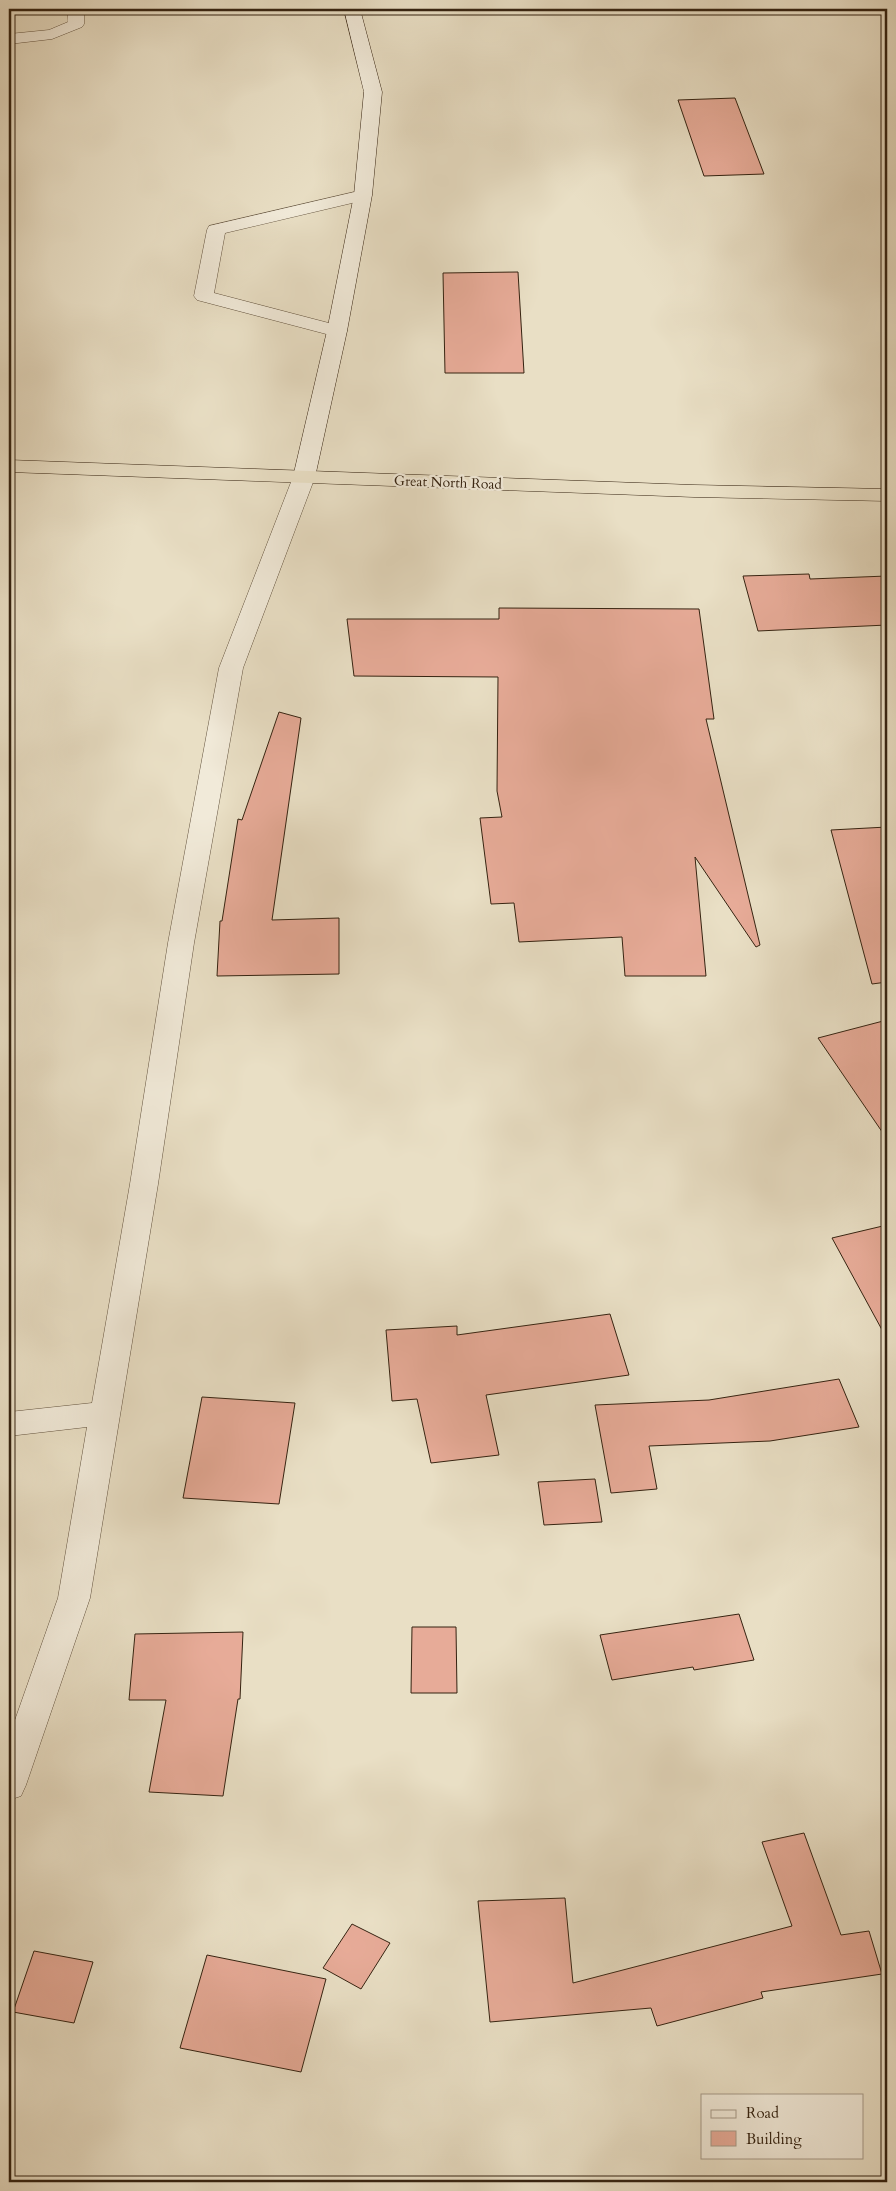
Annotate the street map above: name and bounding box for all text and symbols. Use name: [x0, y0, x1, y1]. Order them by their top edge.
street label: Great North Road: [394, 471, 503, 494]
legend: [701, 2094, 864, 2158]
text: Road: [746, 2103, 779, 2123]
text: Building: [746, 2129, 802, 2149]

